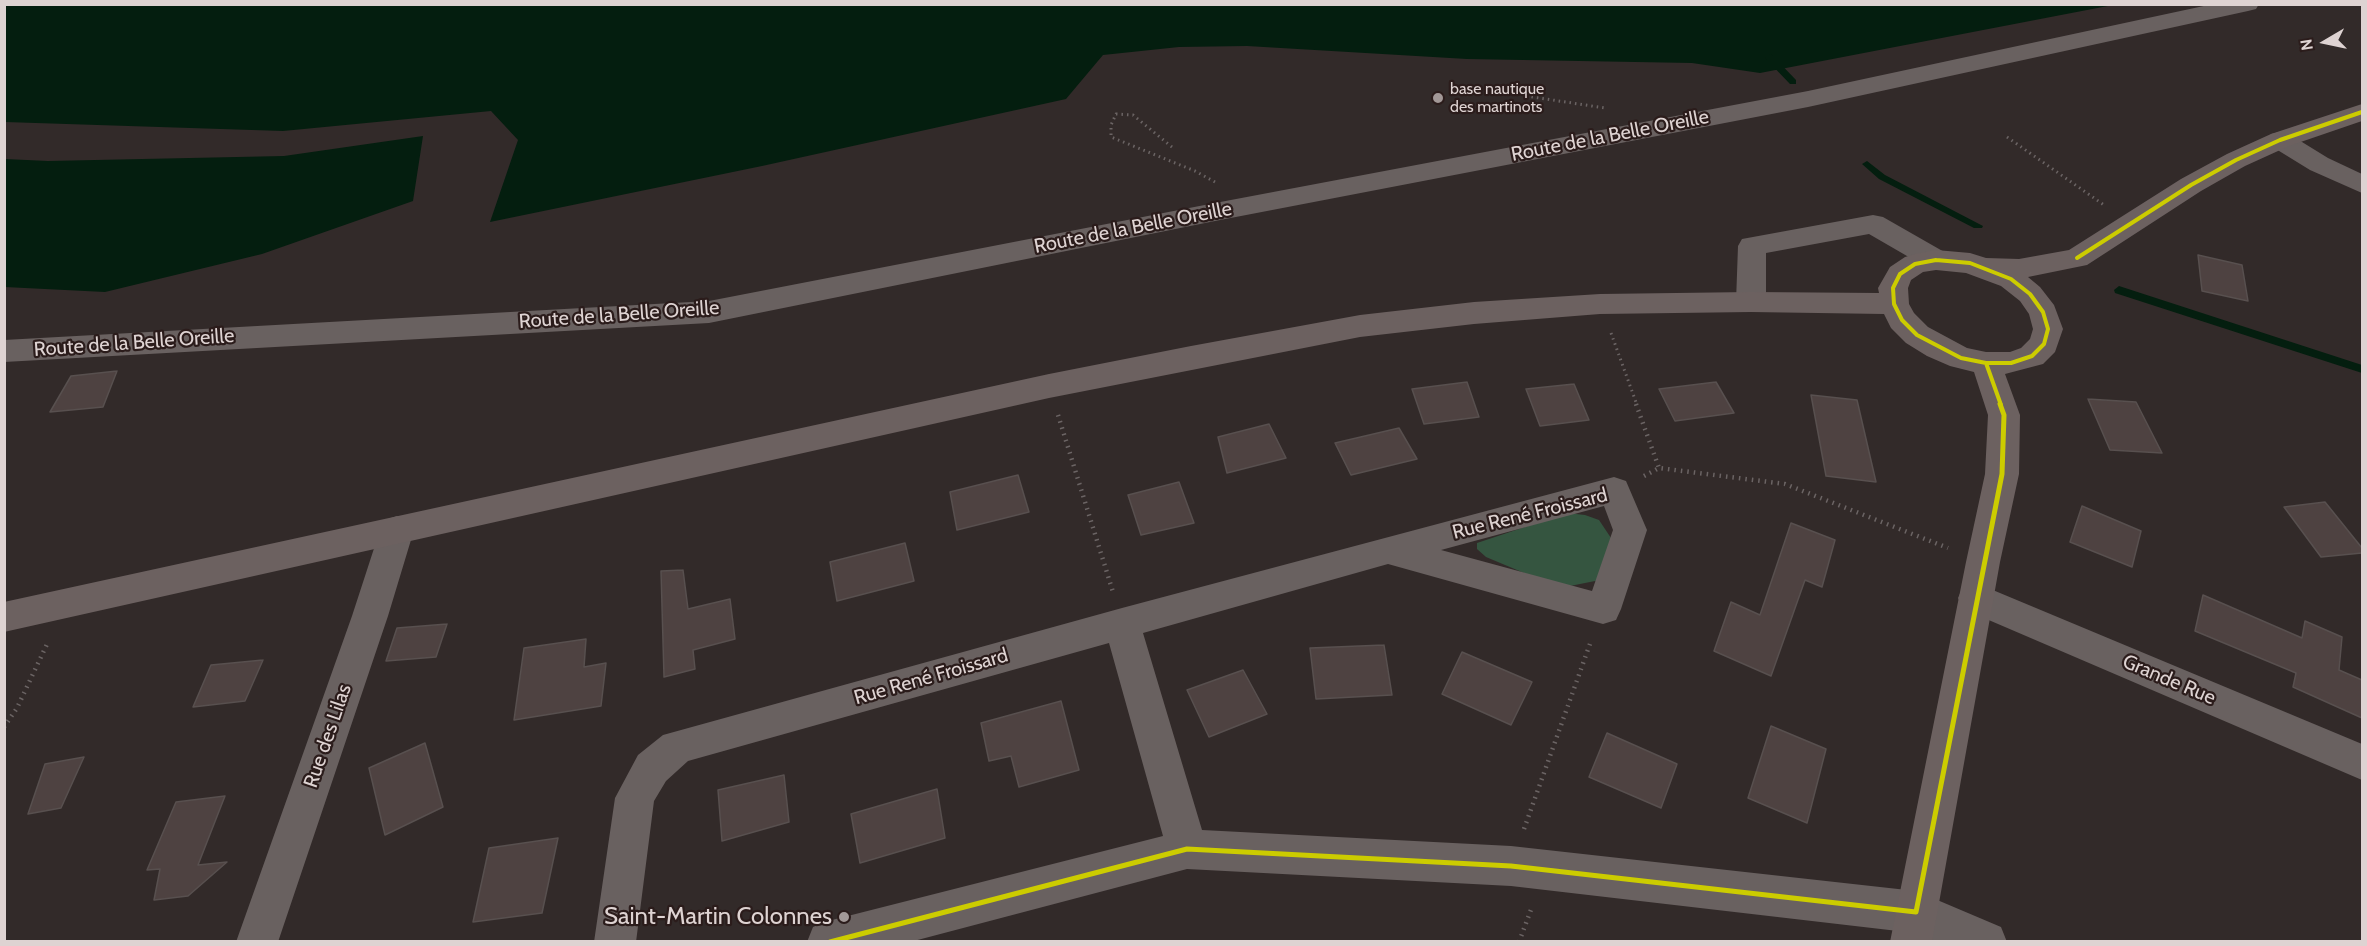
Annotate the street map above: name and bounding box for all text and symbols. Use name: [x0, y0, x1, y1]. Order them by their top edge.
north arrow: [2295, 12, 2355, 72]
text: N: [2296, 38, 2317, 52]
place label: base nautique des martinots: [1450, 79, 1544, 117]
marker: base nautique des martinots: [1431, 91, 1445, 105]
street label: Route de la Belle Oreille: [1509, 105, 1711, 167]
street label: Route de la Belle Oreille: [1032, 197, 1234, 259]
street label: Route de la Belle Oreille: [518, 296, 720, 334]
street label: Route de la Belle Oreille: [33, 324, 235, 362]
street label: Rue René Froissard: [1450, 483, 1610, 545]
street label: Rue René Froissard: [851, 644, 1011, 710]
street label: Grande Rue: [2119, 650, 2219, 710]
street label: Rue des Lilas: [299, 681, 357, 791]
place label: Saint-Martin Colonnes: [604, 903, 832, 931]
marker: Saint-Martin Colonnes: [837, 910, 851, 924]

